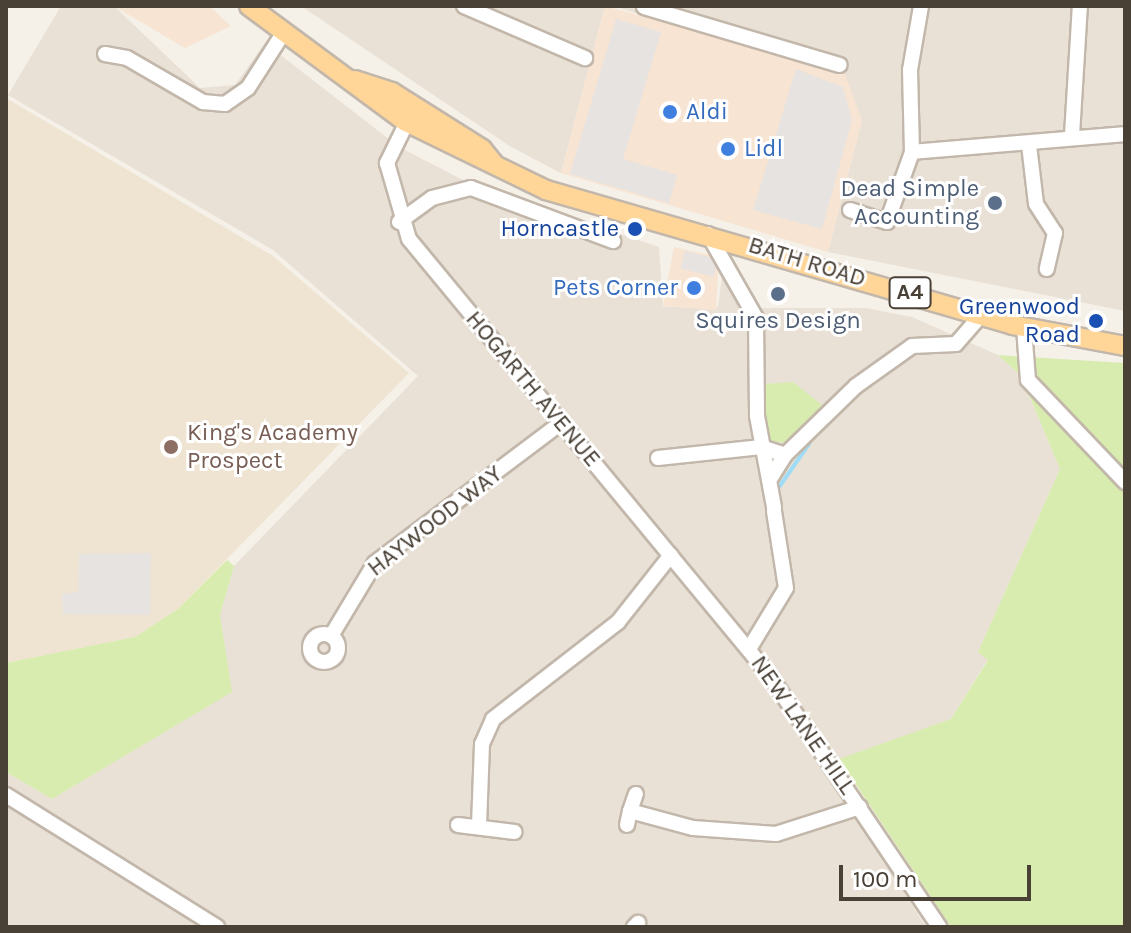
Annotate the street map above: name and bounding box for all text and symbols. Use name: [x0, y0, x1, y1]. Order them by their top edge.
place label: Aldi: [686, 98, 728, 126]
marker: Aldi: [661, 103, 679, 121]
place label: Lidl: [744, 135, 783, 163]
marker: Lidl: [719, 140, 737, 158]
place label: Dead Simple Accounting: [841, 175, 979, 231]
marker: Dead Simple Accounting: [986, 194, 1004, 212]
place label: Horncastle: [500, 215, 619, 243]
marker: Horncastle: [626, 220, 644, 238]
street label: BATH ROAD: [745, 230, 869, 294]
place label: Pets Corner: [553, 274, 678, 302]
road number: A4: [888, 275, 932, 311]
marker: Pets Corner: [685, 279, 703, 297]
marker: Squires Design: [769, 285, 787, 303]
place label: Greenwood Road: [959, 293, 1080, 349]
street label: HOGARTH AVENUE: [459, 305, 607, 473]
place label: Squires Design: [695, 307, 861, 335]
marker: Greenwood Road: [1087, 312, 1105, 330]
place label: King's Academy Prospect: [187, 419, 358, 475]
marker: King's Academy Prospect: [162, 438, 180, 456]
street label: HAYWOOD WAY: [362, 459, 508, 583]
street label: NEW LANE HILL: [744, 650, 862, 800]
scale bar: [843, 849, 1035, 899]
text: 100 m: [853, 865, 918, 893]

